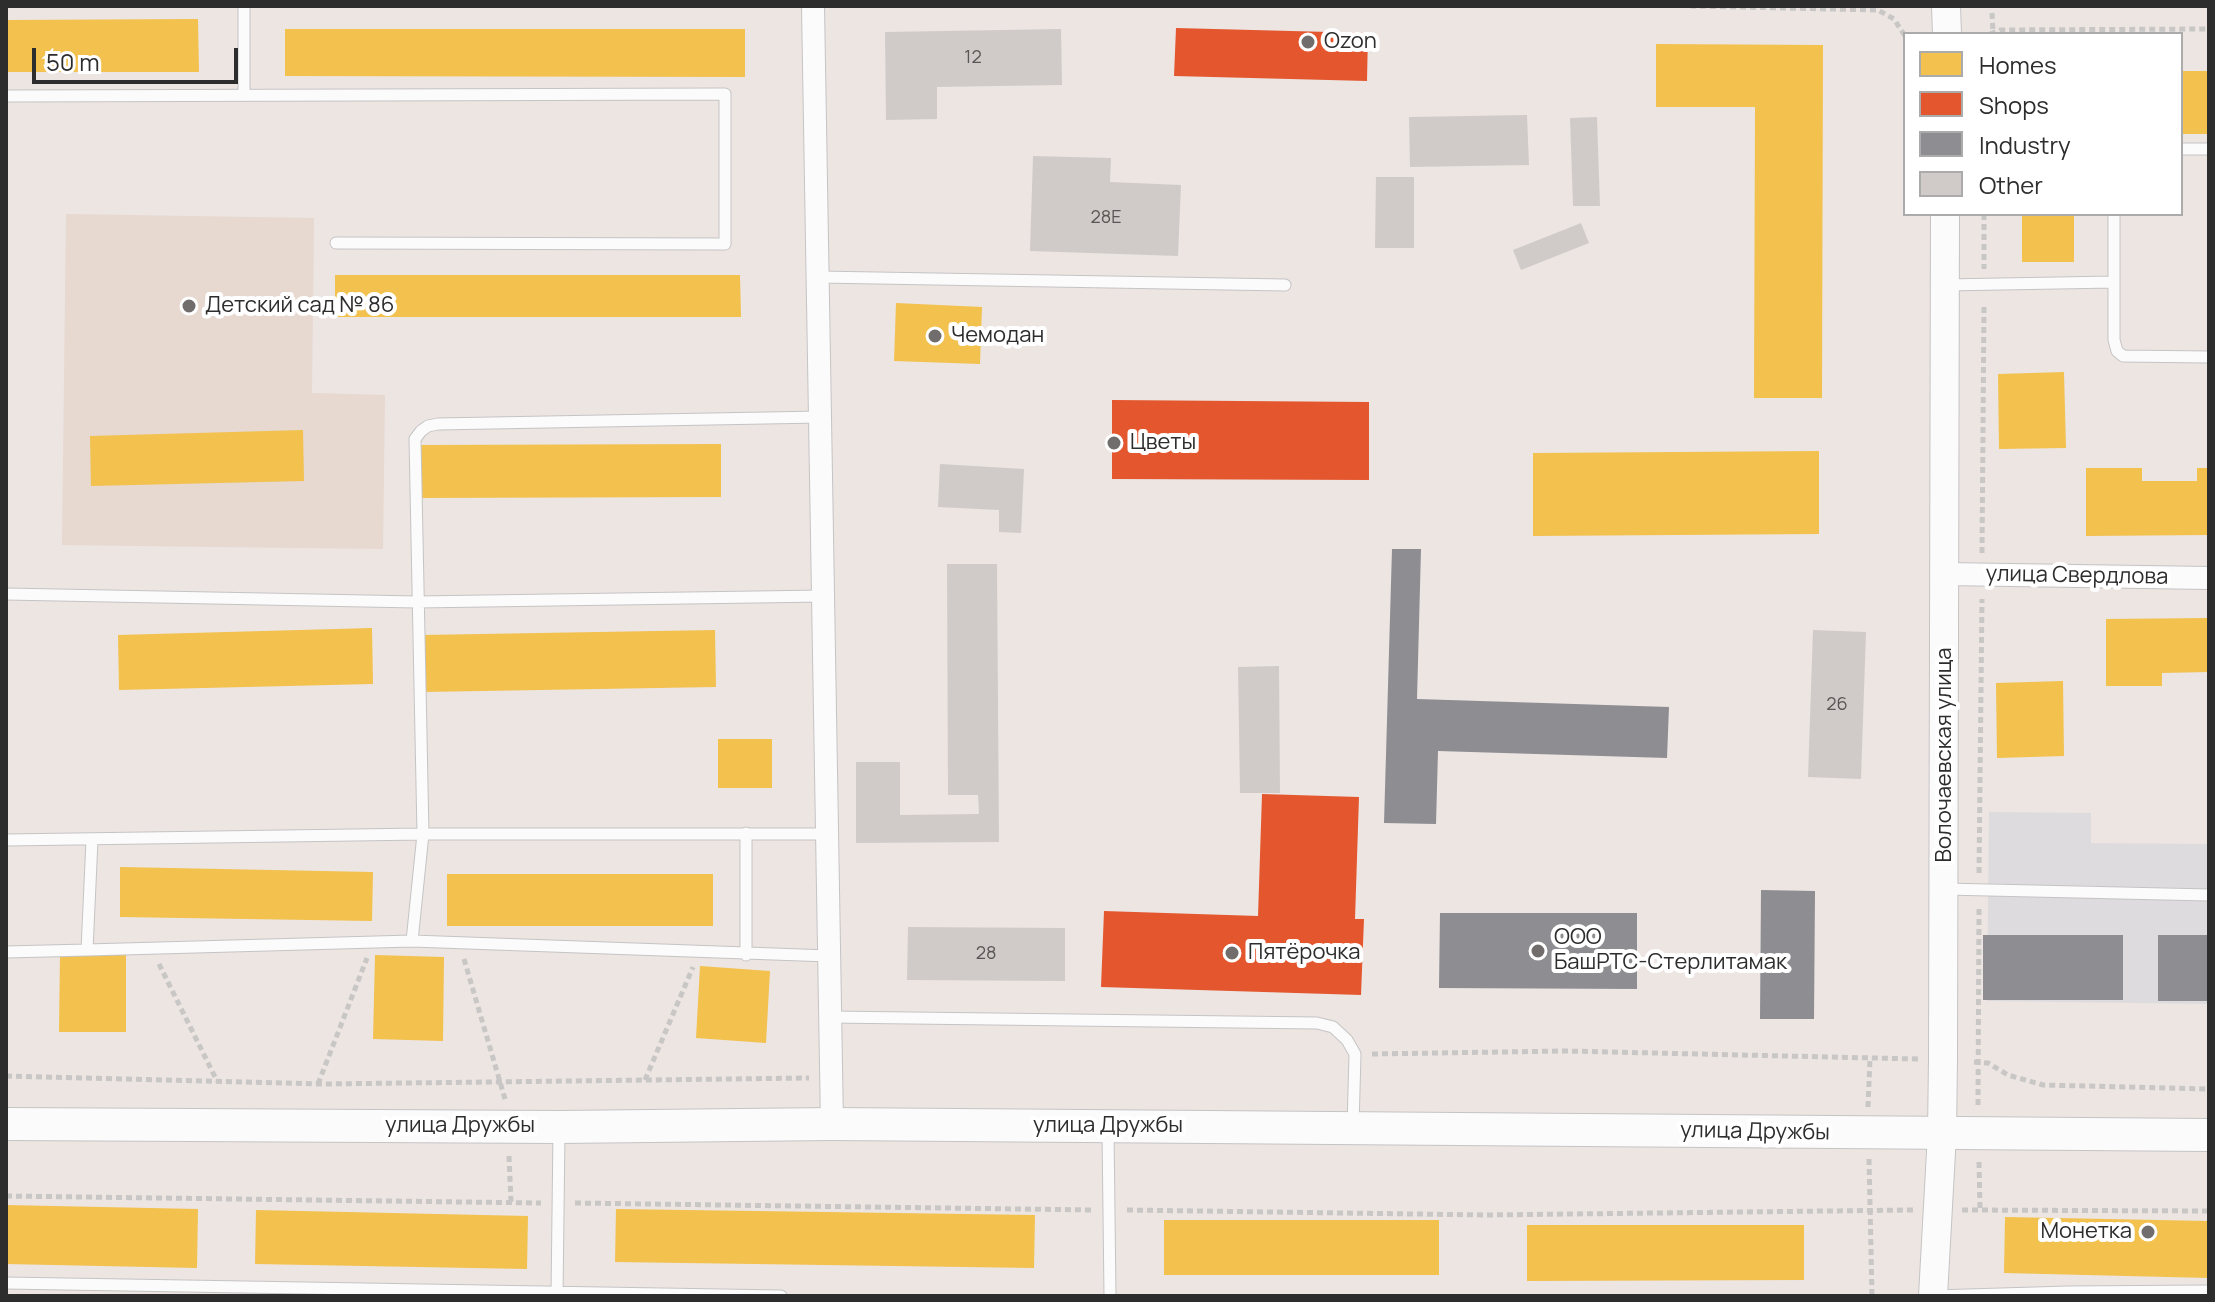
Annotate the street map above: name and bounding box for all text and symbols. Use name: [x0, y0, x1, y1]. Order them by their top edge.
place label: Ozon: [1324, 29, 1377, 55]
scale bar: [36, 32, 242, 82]
legend: [1903, 32, 2183, 216]
marker: Ozon: [1299, 33, 1317, 51]
text: 50 m: [46, 45, 100, 78]
house number: 12: [964, 47, 982, 69]
text: Homes: [1979, 48, 2057, 81]
text: Shops: [1979, 88, 2049, 121]
text: Industry: [1979, 128, 2071, 161]
text: Other: [1979, 168, 2043, 201]
house number: 28Е: [1091, 207, 1121, 229]
place label: Детский сад № 86: [205, 293, 394, 319]
marker: Детский сад № 86: [180, 297, 198, 315]
place label: Чемодан: [951, 323, 1044, 349]
marker: Чемодан: [926, 327, 944, 345]
place label: Цветы: [1130, 430, 1196, 456]
marker: Цветы: [1105, 434, 1123, 452]
street label: улица Свердлова: [1985, 561, 2169, 591]
street label: Волочаевская улица: [1932, 647, 1958, 863]
house number: 26: [1826, 694, 1848, 716]
place label: ООО БашРТС-Стерлитамак: [1554, 925, 1787, 976]
place label: Пятёрочка: [1248, 940, 1361, 966]
marker: ООО БашРТС-Стерлитамак: [1529, 942, 1547, 960]
house number: 28: [976, 943, 996, 965]
marker: Пятёрочка: [1223, 944, 1241, 962]
street label: улица Дружбы: [385, 1113, 535, 1139]
street label: улица Дружбы: [1033, 1113, 1183, 1139]
street label: улица Дружбы: [1680, 1117, 1830, 1147]
place label: Монетка: [2041, 1219, 2132, 1245]
marker: Монетка: [2139, 1223, 2157, 1241]

